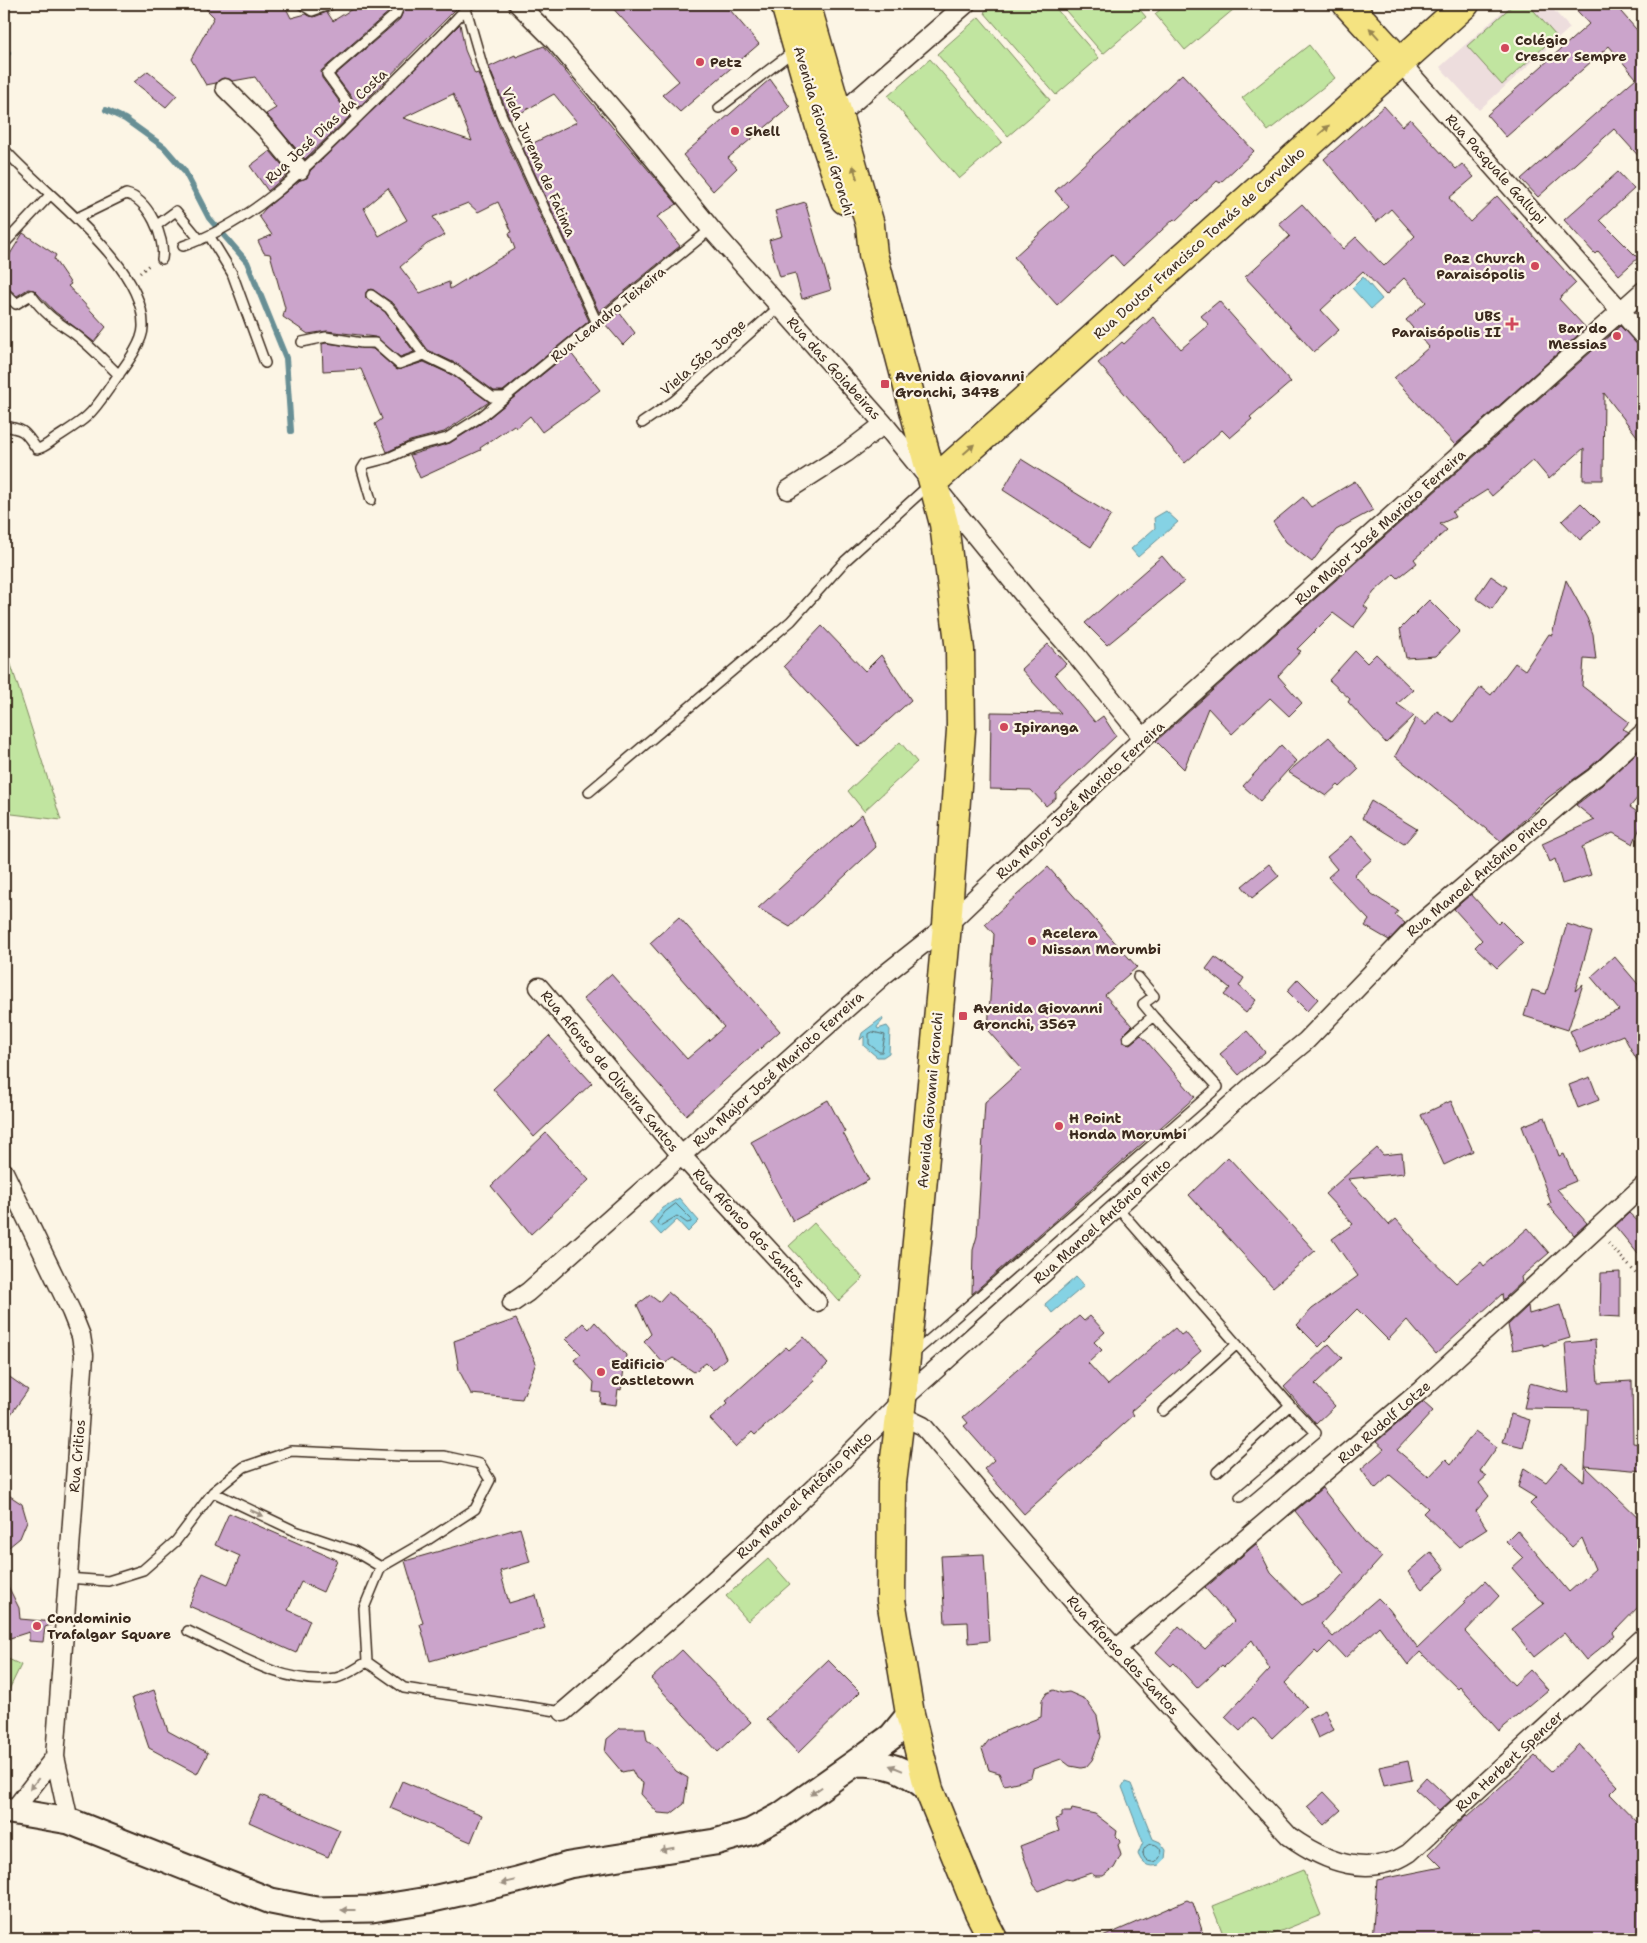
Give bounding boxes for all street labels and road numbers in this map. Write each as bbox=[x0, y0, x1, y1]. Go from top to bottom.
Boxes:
street label: Avenida Giovanni Gronchi bbox=[790, 44, 858, 218]
street label: Rua José Dias da Costa bbox=[261, 65, 391, 187]
street label: Viela Jurema de Fatima bbox=[498, 85, 580, 240]
street label: Rua Pasquale Gallupi bbox=[1442, 110, 1550, 228]
street label: Rua Doutor Francisco Tomás de Carvalho bbox=[1089, 143, 1309, 343]
street label: Rua Leandro Teixeira bbox=[547, 262, 669, 366]
street label: Rua das Goiabeiras bbox=[783, 313, 885, 423]
street label: Viela São Jorge bbox=[657, 315, 749, 399]
street label: Rua Major José Marioto Ferreira bbox=[1291, 445, 1469, 609]
street label: Rua Major José Marioto Ferreira bbox=[992, 717, 1168, 883]
street label: Rua Manoel Antônio Pinto bbox=[1403, 812, 1551, 940]
street label: Rua Afonso de Oliveira Santos bbox=[537, 986, 683, 1156]
street label: Rua Major José Marioto Ferreira bbox=[689, 987, 867, 1151]
street label: Avenida Giovanni Gronchi bbox=[913, 1011, 947, 1189]
street label: Rua Manoel Antônio Pinto bbox=[1029, 1154, 1175, 1288]
street label: Rua Afonso dos Santos bbox=[689, 1165, 809, 1292]
street label: Rua Rudolf Lotze bbox=[1334, 1377, 1434, 1467]
street label: Rua Critios bbox=[65, 1418, 89, 1493]
street label: Rua Manoel Antônio Pinto bbox=[732, 1427, 876, 1563]
street label: Rua Afonso dos Santos bbox=[1063, 1592, 1183, 1719]
street label: Rua Herbert Spencer bbox=[1452, 1706, 1567, 1815]

